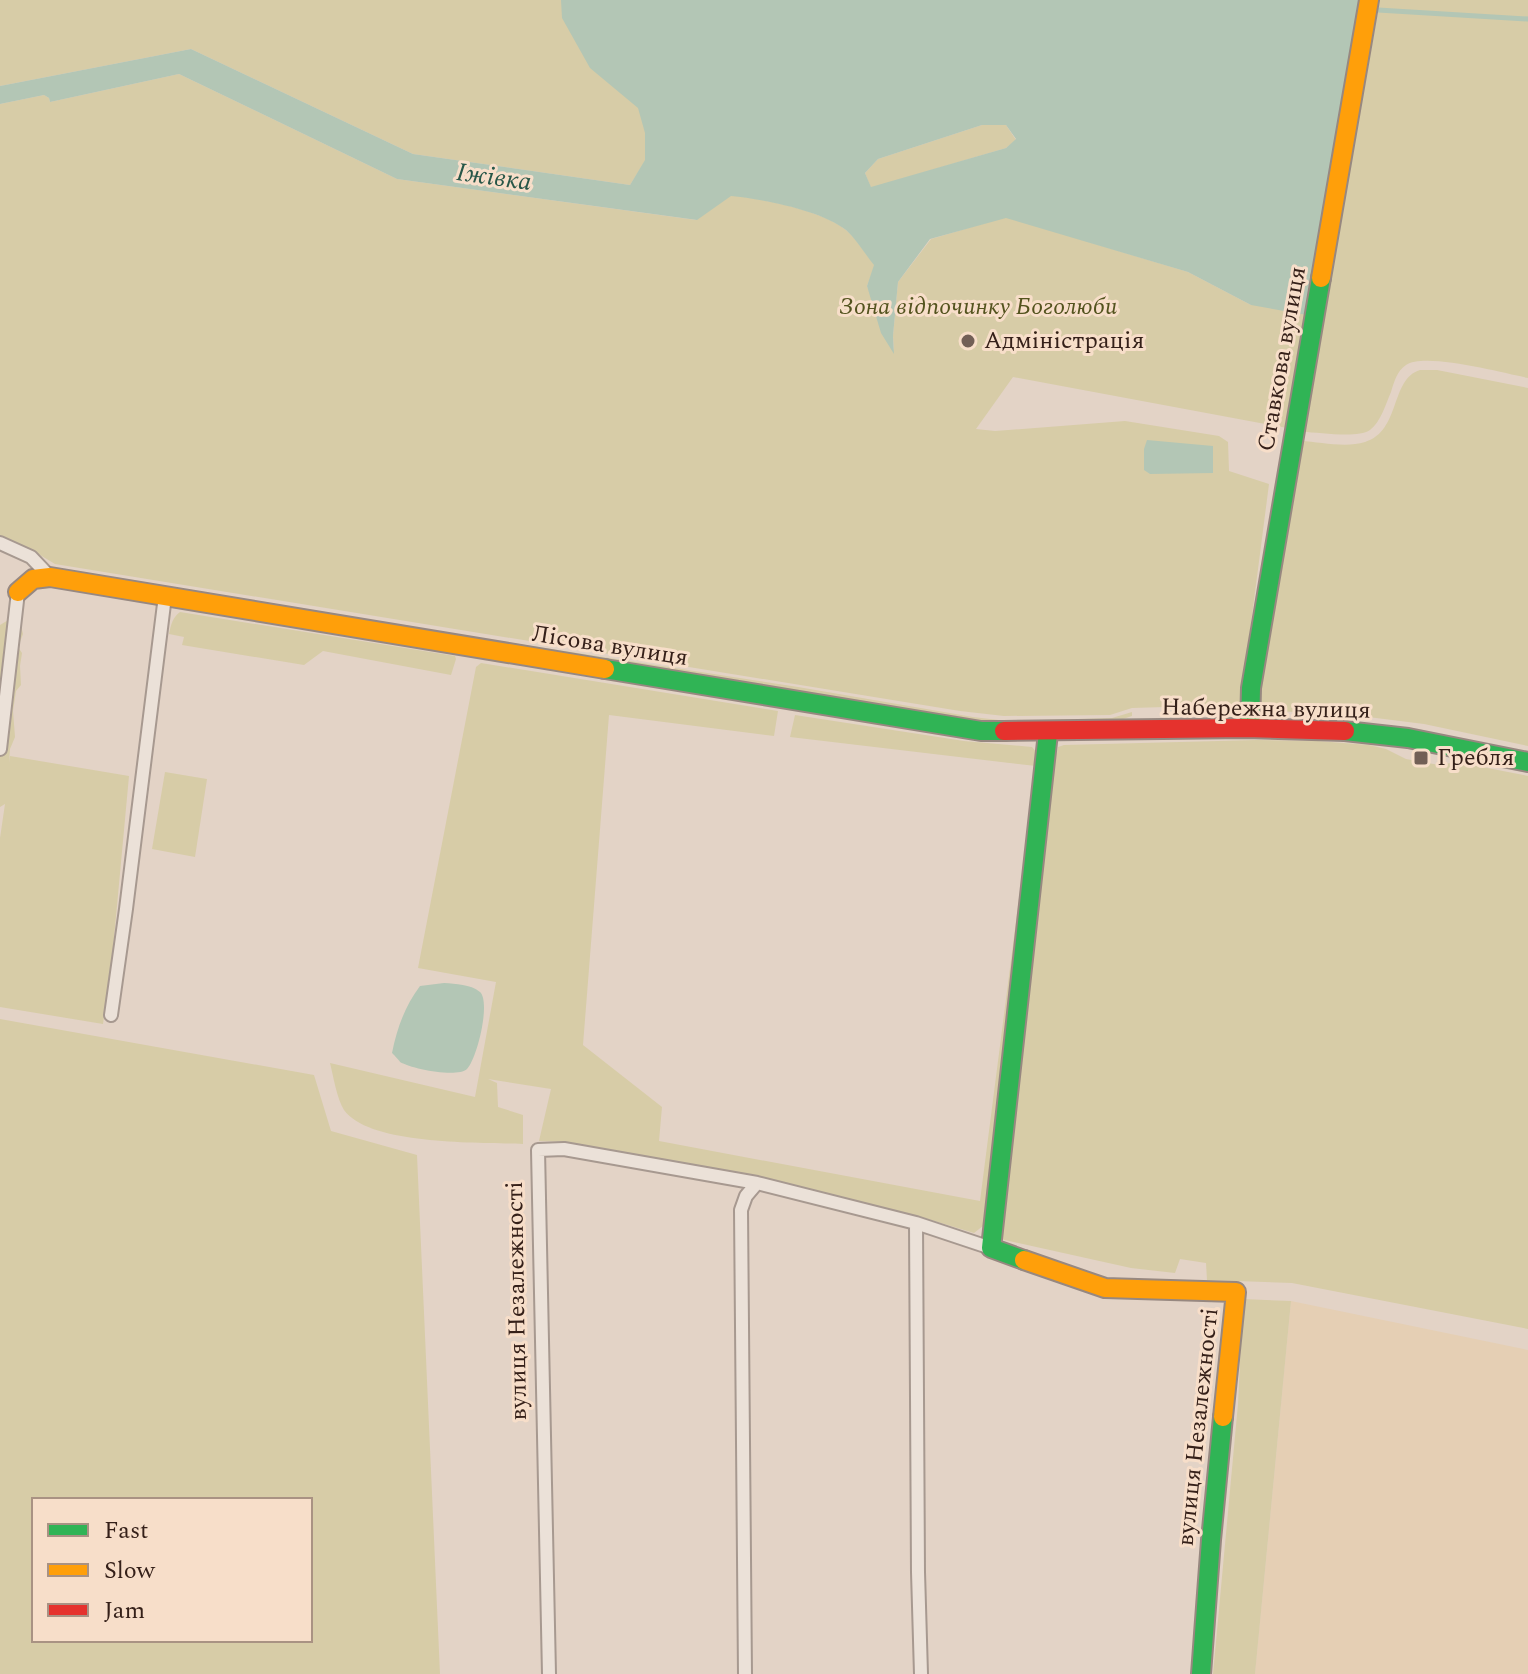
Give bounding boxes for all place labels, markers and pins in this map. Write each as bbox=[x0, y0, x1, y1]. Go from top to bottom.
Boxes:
place label: Адміністрація bbox=[984, 323, 1144, 359]
marker: Адміністрація bbox=[959, 332, 977, 350]
place label: Гребля bbox=[1437, 740, 1514, 776]
marker: Гребля bbox=[1412, 749, 1430, 767]

